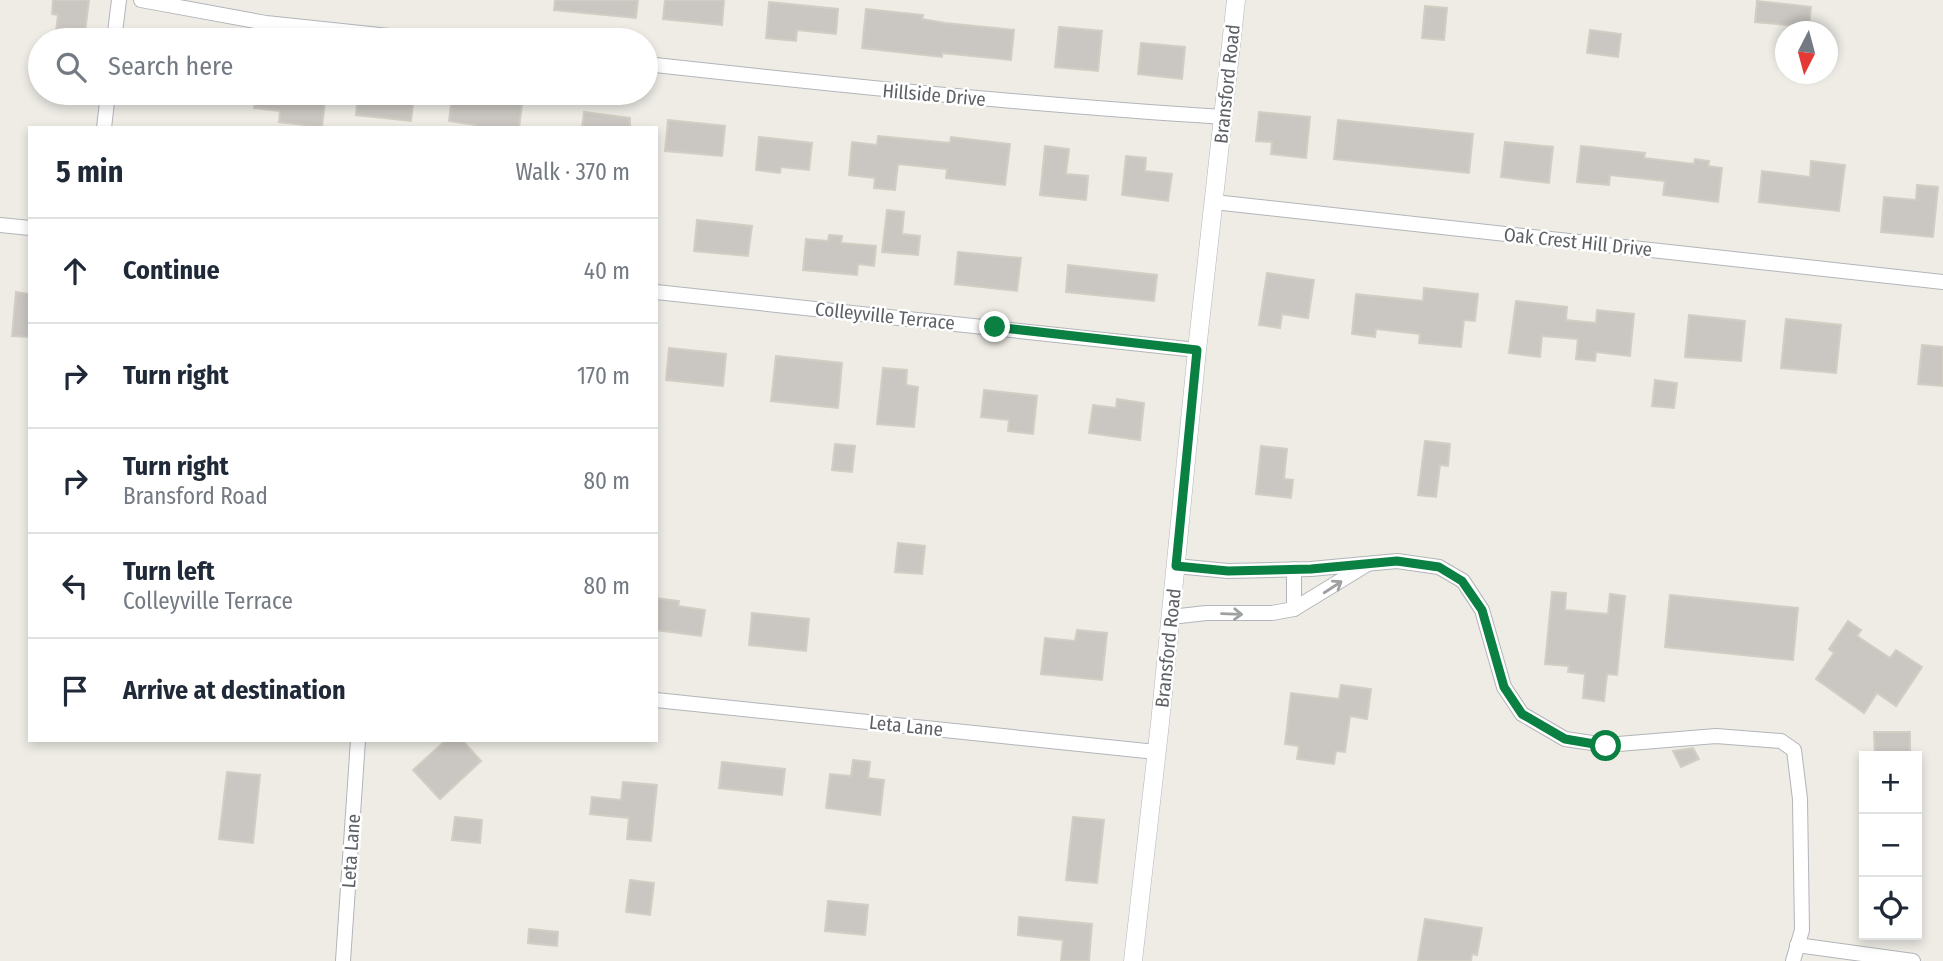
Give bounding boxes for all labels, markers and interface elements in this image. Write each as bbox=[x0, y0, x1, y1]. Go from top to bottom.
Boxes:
north arrow bbox=[1775, 21, 1838, 84]
street label: Bransford Road bbox=[1209, 23, 1245, 145]
search box bbox=[28, 28, 658, 105]
icon: search bbox=[52, 48, 90, 86]
text: Search here bbox=[108, 51, 233, 82]
street label: Hillside Drive bbox=[881, 79, 987, 111]
text: 5 min bbox=[56, 154, 123, 190]
text: Walk · 370 m bbox=[516, 158, 630, 186]
street label: Oak Crest Hill Drive bbox=[1503, 223, 1653, 261]
icon: ahead bbox=[56, 252, 94, 290]
text: Continue bbox=[123, 255, 220, 286]
text: 40 m bbox=[584, 257, 630, 285]
street label: Colleyville Terrace bbox=[814, 297, 956, 335]
route end bbox=[979, 311, 1010, 342]
icon: right bbox=[56, 357, 94, 395]
text: Turn right bbox=[123, 360, 229, 391]
text: 170 m bbox=[577, 362, 630, 390]
text: Turn right bbox=[123, 451, 229, 482]
icon: right bbox=[56, 462, 94, 500]
text: 80 m bbox=[583, 467, 630, 495]
text: Bransford Road bbox=[123, 482, 268, 510]
text: Turn left bbox=[123, 556, 215, 587]
icon: left bbox=[56, 567, 94, 605]
text: 80 m bbox=[583, 572, 630, 600]
one-way arrow bbox=[1322, 579, 1342, 593]
text: Colleyville Terrace bbox=[123, 587, 293, 615]
street label: Bransford Road bbox=[1150, 587, 1186, 709]
one-way arrow bbox=[1221, 607, 1244, 621]
icon: arrive bbox=[56, 672, 94, 710]
text: Arrive at destination bbox=[123, 675, 346, 706]
street label: Leta Lane bbox=[868, 711, 944, 741]
route start bbox=[1590, 730, 1621, 761]
map controls bbox=[1859, 751, 1922, 940]
button: + bbox=[1859, 751, 1922, 814]
street label: Leta Lane bbox=[337, 813, 365, 889]
button: − bbox=[1859, 814, 1922, 877]
button: locate bbox=[1859, 877, 1922, 940]

